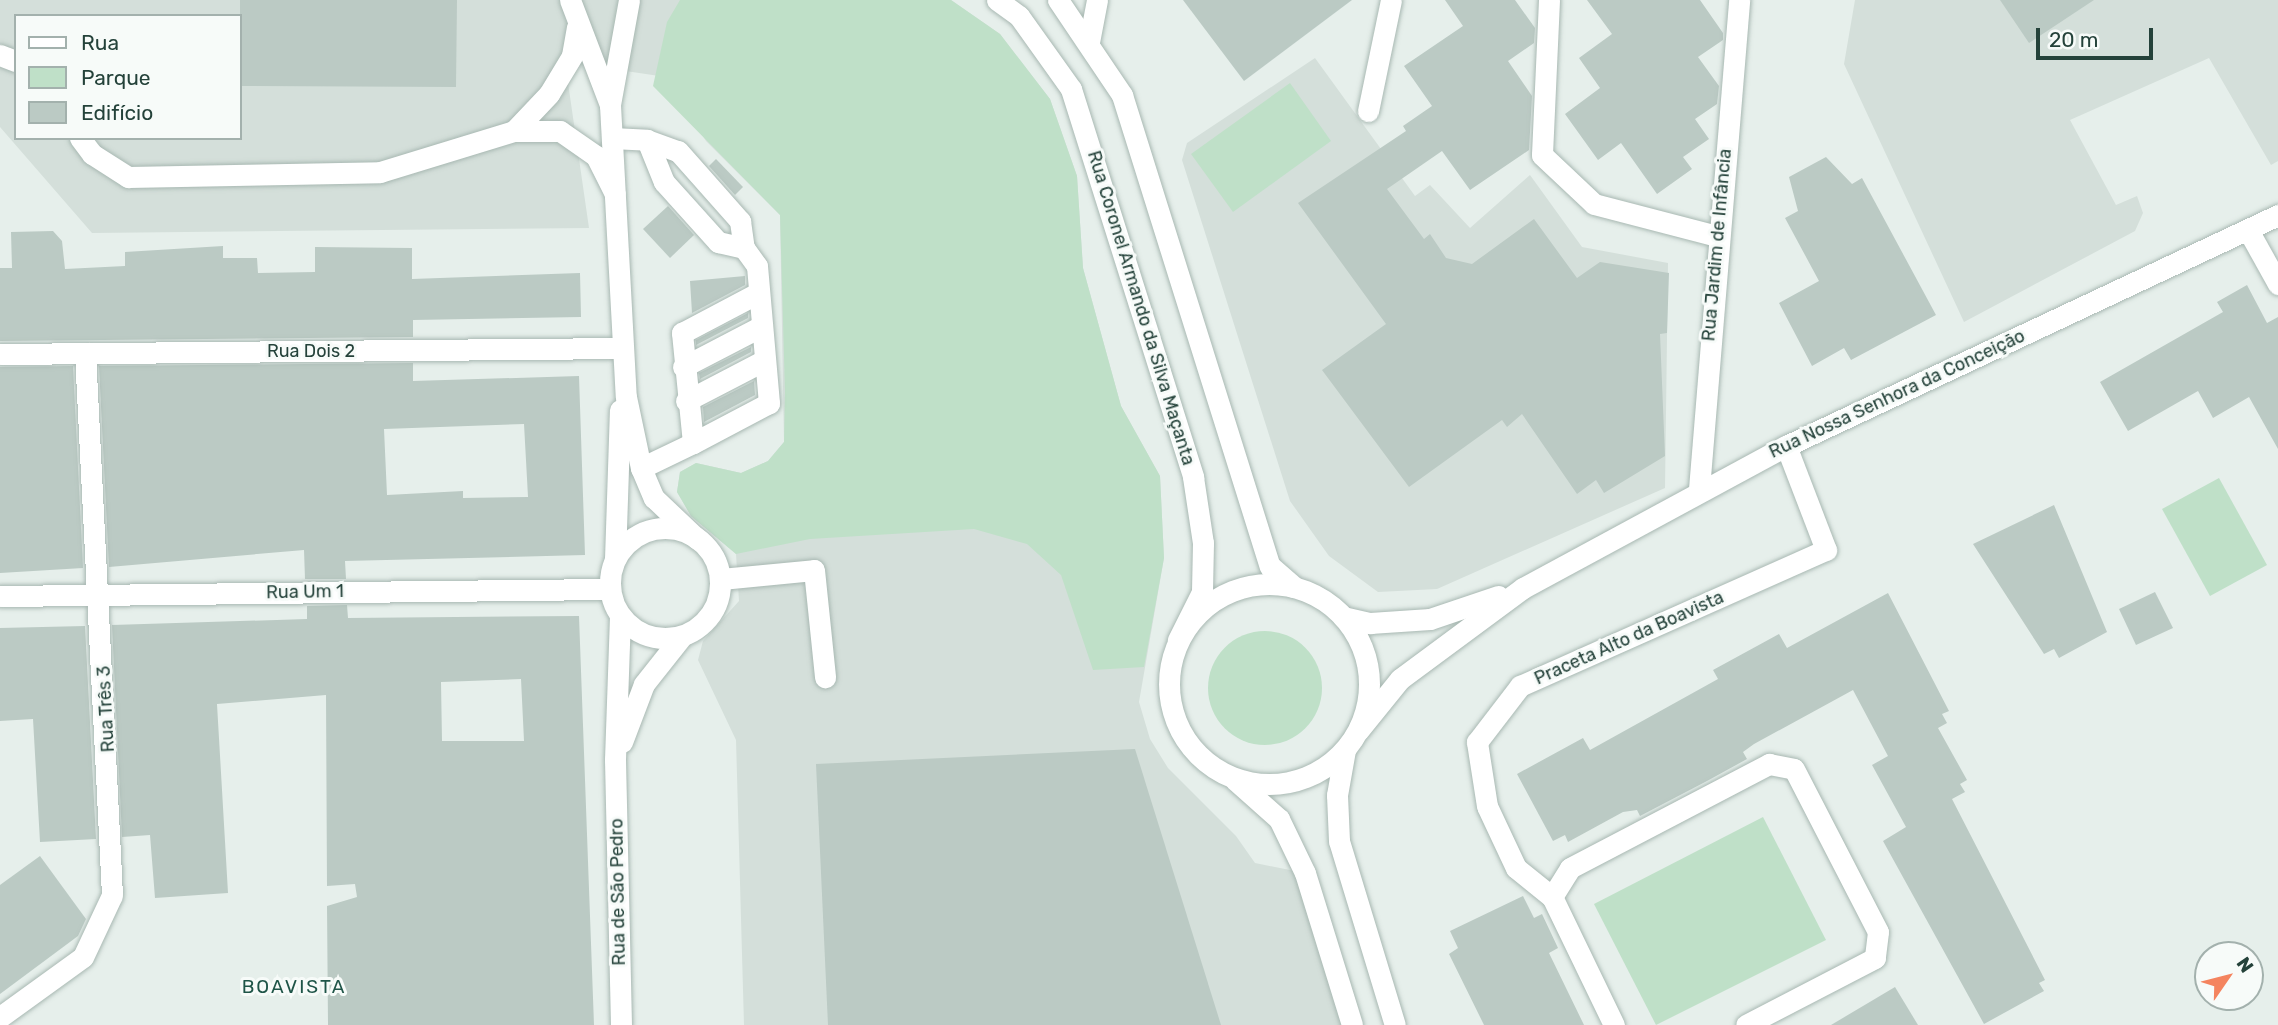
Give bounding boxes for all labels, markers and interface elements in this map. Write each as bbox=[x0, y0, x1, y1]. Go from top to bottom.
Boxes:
legend bbox=[14, 14, 242, 140]
scale bar bbox=[2040, 14, 2157, 58]
text: 20 m bbox=[2049, 27, 2098, 52]
text: Rua bbox=[81, 30, 119, 55]
text: Parque bbox=[81, 65, 151, 90]
text: Edifício bbox=[81, 100, 153, 125]
street label: Rua Coronel Armando da Silva Maçanta bbox=[1083, 148, 1199, 468]
street label: Rua Jardim de Infância bbox=[1698, 148, 1736, 342]
street label: Rua Nossa Senhora da Conceição bbox=[1766, 325, 2028, 463]
street label: Rua Dois 2 bbox=[267, 340, 355, 362]
street label: Rua Um 1 bbox=[266, 581, 344, 603]
street label: Praceta Alto da Boavista bbox=[1531, 586, 1727, 690]
street label: Rua Três 3 bbox=[93, 665, 119, 753]
street label: Rua de São Pedro bbox=[606, 818, 630, 966]
north arrow bbox=[2194, 941, 2264, 1011]
text: N bbox=[2232, 953, 2258, 977]
district label: BOAVISTA bbox=[243, 976, 345, 998]

